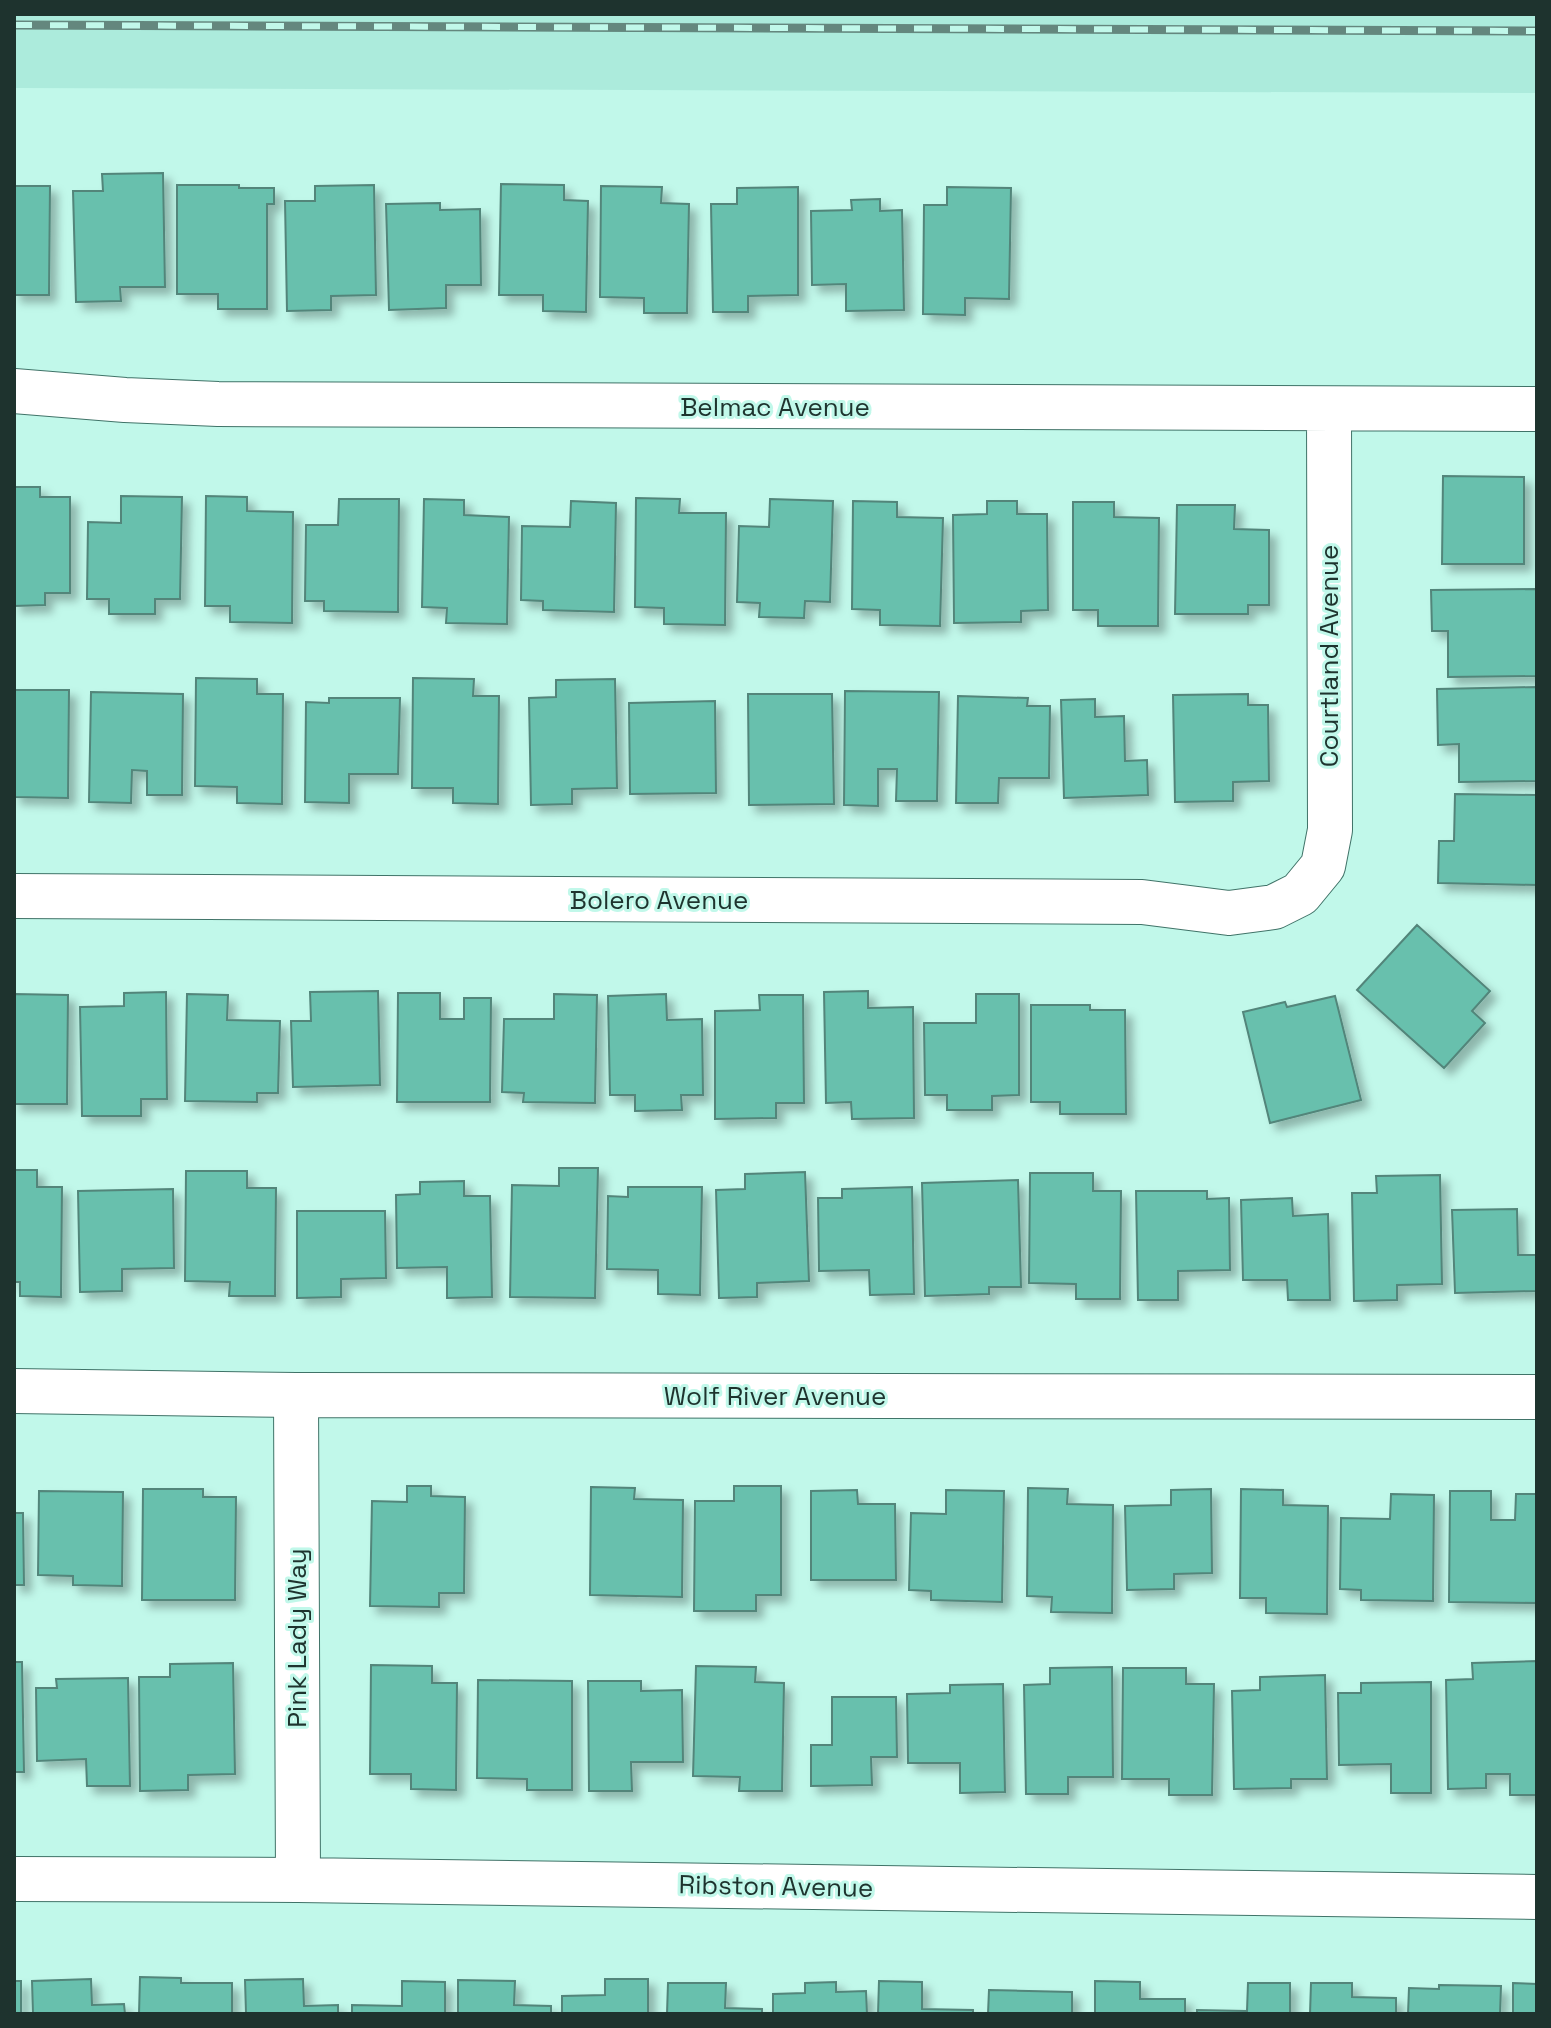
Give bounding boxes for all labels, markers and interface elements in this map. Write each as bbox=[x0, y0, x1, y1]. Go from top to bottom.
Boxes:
street label: Belmac Avenue bbox=[680, 390, 870, 424]
street label: Courtland Avenue bbox=[1312, 545, 1346, 767]
street label: Bolero Avenue bbox=[570, 883, 748, 917]
street label: Wolf River Avenue bbox=[664, 1379, 886, 1413]
street label: Pink Lady Way bbox=[280, 1548, 314, 1728]
street label: Ribston Avenue bbox=[678, 1867, 874, 1905]

